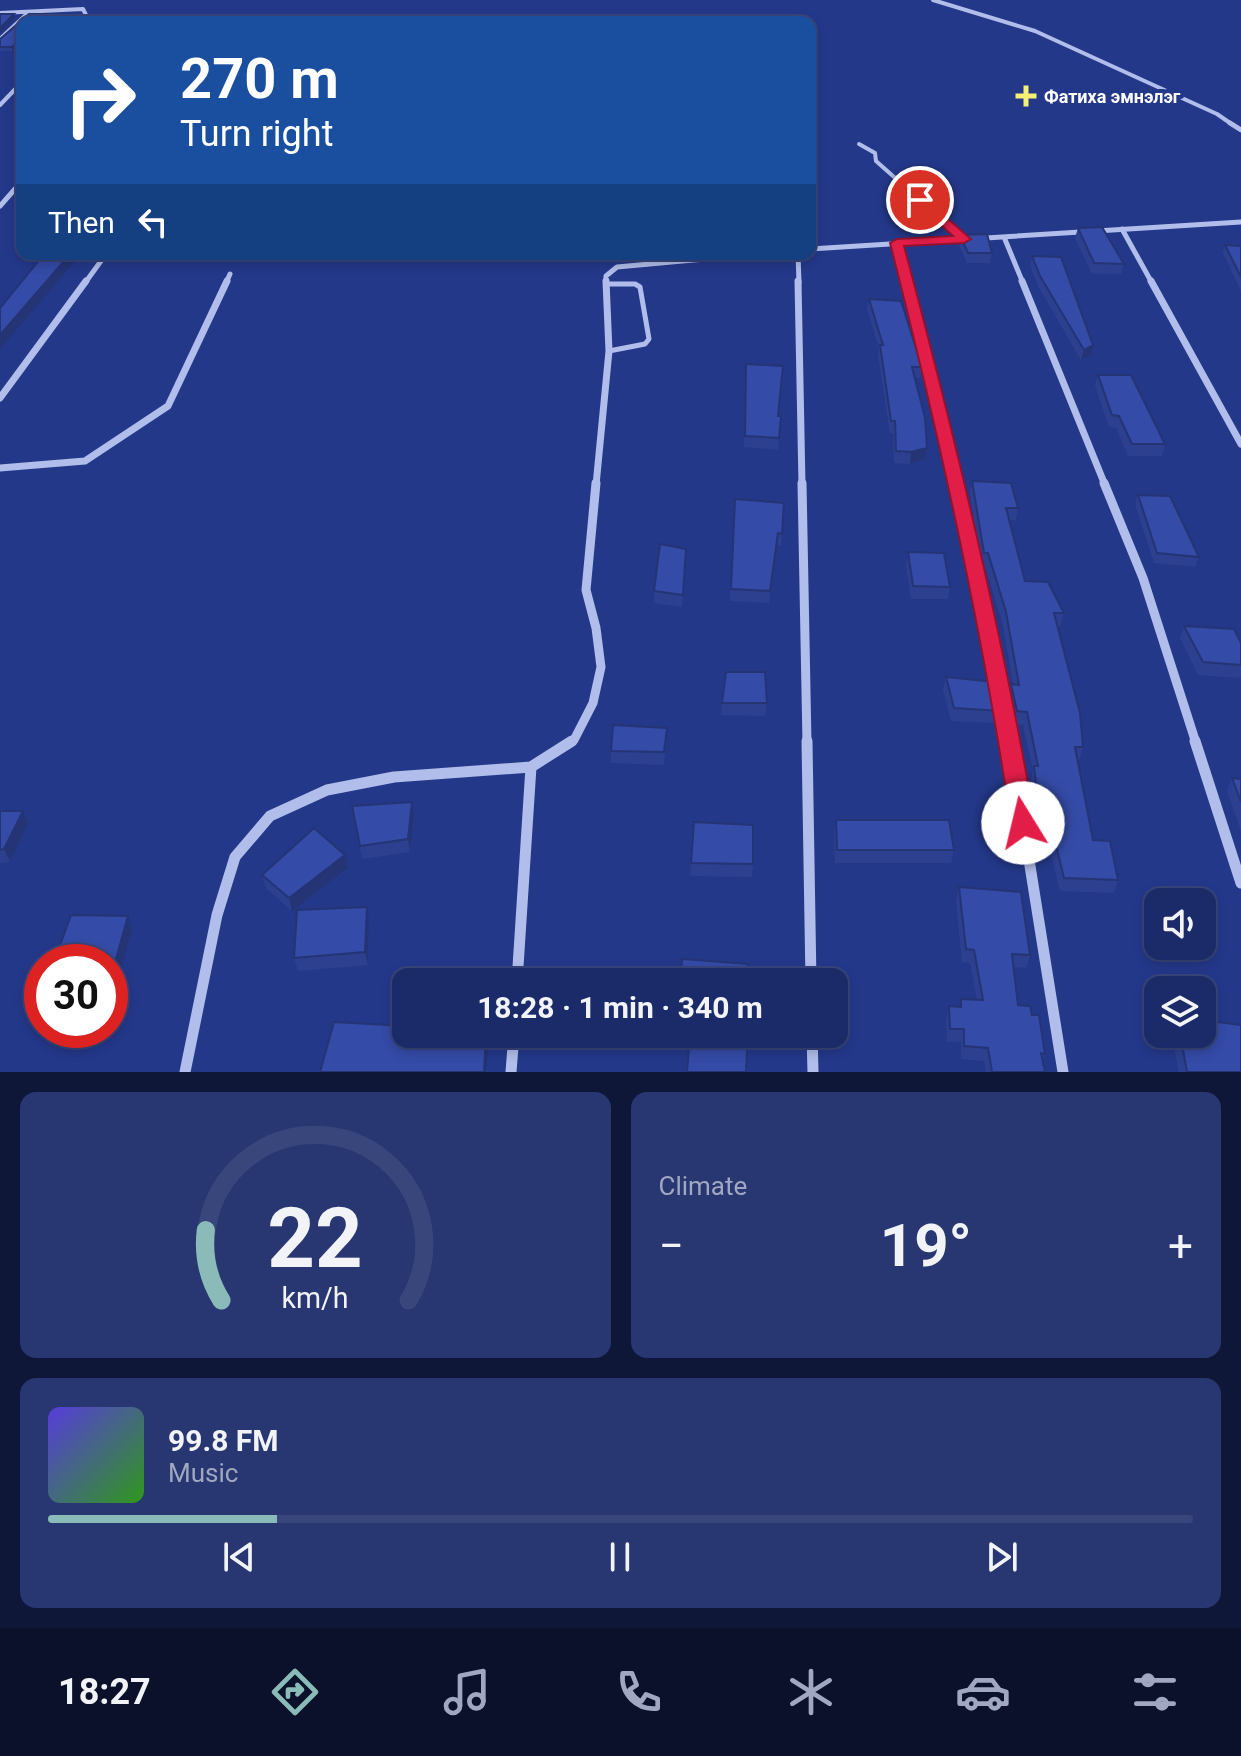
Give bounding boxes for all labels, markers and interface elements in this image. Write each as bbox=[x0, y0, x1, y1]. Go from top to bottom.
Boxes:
text: 270 m bbox=[180, 46, 339, 112]
icon: right bbox=[48, 48, 152, 152]
marker: Фатиха эмнэлэг bbox=[1015, 85, 1037, 107]
place label: Фатиха эмнэлэг bbox=[1044, 86, 1181, 107]
text: Turn right bbox=[180, 113, 333, 155]
pin bbox=[886, 166, 954, 234]
icon: arrive bbox=[898, 178, 942, 222]
icon: left bbox=[131, 200, 175, 244]
text: Then bbox=[48, 205, 115, 240]
position arrow bbox=[981, 781, 1065, 865]
map controls bbox=[1144, 888, 1216, 1048]
button: sound bbox=[1144, 888, 1216, 960]
speed limit sign: 30 bbox=[24, 944, 128, 1048]
button: layers bbox=[1144, 976, 1216, 1048]
text: 18:28 · 1 min · 340 m bbox=[477, 990, 763, 1025]
text: Climate bbox=[659, 1171, 747, 1201]
text: 22 bbox=[268, 1190, 363, 1287]
text: 19° bbox=[880, 1210, 972, 1281]
text: − bbox=[659, 1220, 684, 1272]
text: + bbox=[1168, 1220, 1193, 1272]
text: km/h bbox=[282, 1281, 349, 1315]
text: 99.8 FM bbox=[168, 1423, 279, 1458]
text: Music bbox=[168, 1458, 238, 1488]
icon: previous bbox=[217, 1535, 261, 1579]
icon: pause bbox=[598, 1535, 642, 1579]
icon: next bbox=[980, 1535, 1024, 1579]
icon: directions bbox=[267, 1664, 323, 1720]
icon: music bbox=[439, 1664, 495, 1720]
icon: phone bbox=[611, 1664, 667, 1720]
icon: climate bbox=[783, 1664, 839, 1720]
icon: car bbox=[955, 1664, 1011, 1720]
icon: filters bbox=[1127, 1664, 1183, 1720]
text: 18:27 bbox=[58, 1671, 151, 1713]

